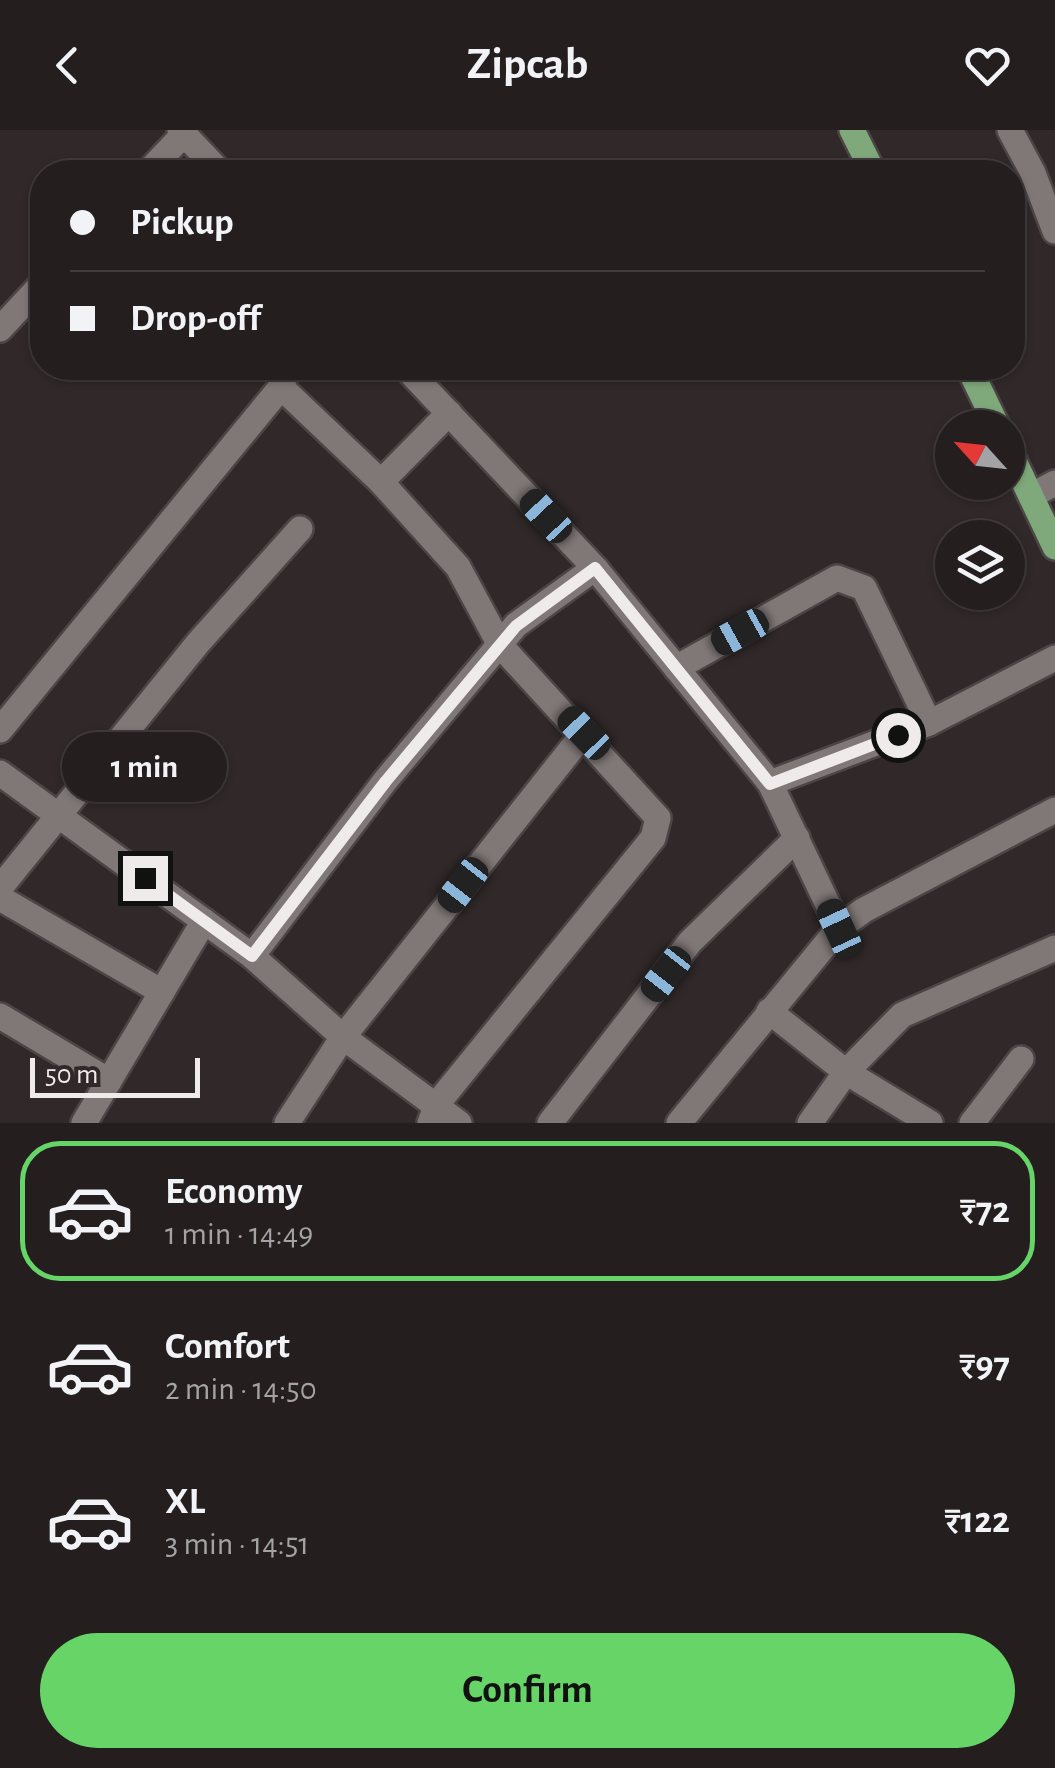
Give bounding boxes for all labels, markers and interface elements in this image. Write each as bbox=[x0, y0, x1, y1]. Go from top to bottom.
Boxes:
icon: back bbox=[40, 38, 95, 93]
icon: heart bbox=[960, 38, 1015, 93]
text: Zipcab bbox=[467, 42, 588, 87]
text: Pickup bbox=[130, 204, 234, 242]
text: Drop-off bbox=[130, 300, 261, 338]
north arrow bbox=[935, 410, 1025, 500]
map controls bbox=[935, 410, 1025, 610]
car bbox=[515, 484, 577, 548]
button: layers bbox=[935, 520, 1025, 610]
car bbox=[706, 604, 774, 660]
car bbox=[552, 701, 616, 765]
route start bbox=[876, 713, 921, 758]
callout: 1 min bbox=[62, 733, 228, 803]
text: 1 min bbox=[111, 751, 178, 783]
car bbox=[433, 852, 493, 918]
route end bbox=[123, 856, 168, 901]
car bbox=[813, 894, 865, 962]
car bbox=[636, 941, 696, 1007]
scale bar bbox=[30, 1053, 200, 1098]
text: 50 m bbox=[45, 1061, 99, 1089]
icon: car bbox=[45, 1166, 135, 1256]
text: Economy bbox=[165, 1173, 303, 1211]
text: ₹72 bbox=[960, 1192, 1010, 1230]
text: 1 min · 14:49 bbox=[165, 1218, 313, 1250]
icon: car bbox=[45, 1321, 135, 1411]
text: Comfort bbox=[165, 1328, 290, 1366]
text: ₹97 bbox=[959, 1347, 1010, 1385]
text: 2 min · 14:50 bbox=[165, 1373, 317, 1405]
icon: car bbox=[45, 1476, 135, 1566]
text: XL bbox=[165, 1483, 205, 1521]
text: ₹122 bbox=[945, 1502, 1010, 1540]
text: 3 min · 14:51 bbox=[165, 1528, 309, 1560]
button: Confirm bbox=[40, 1633, 1015, 1748]

